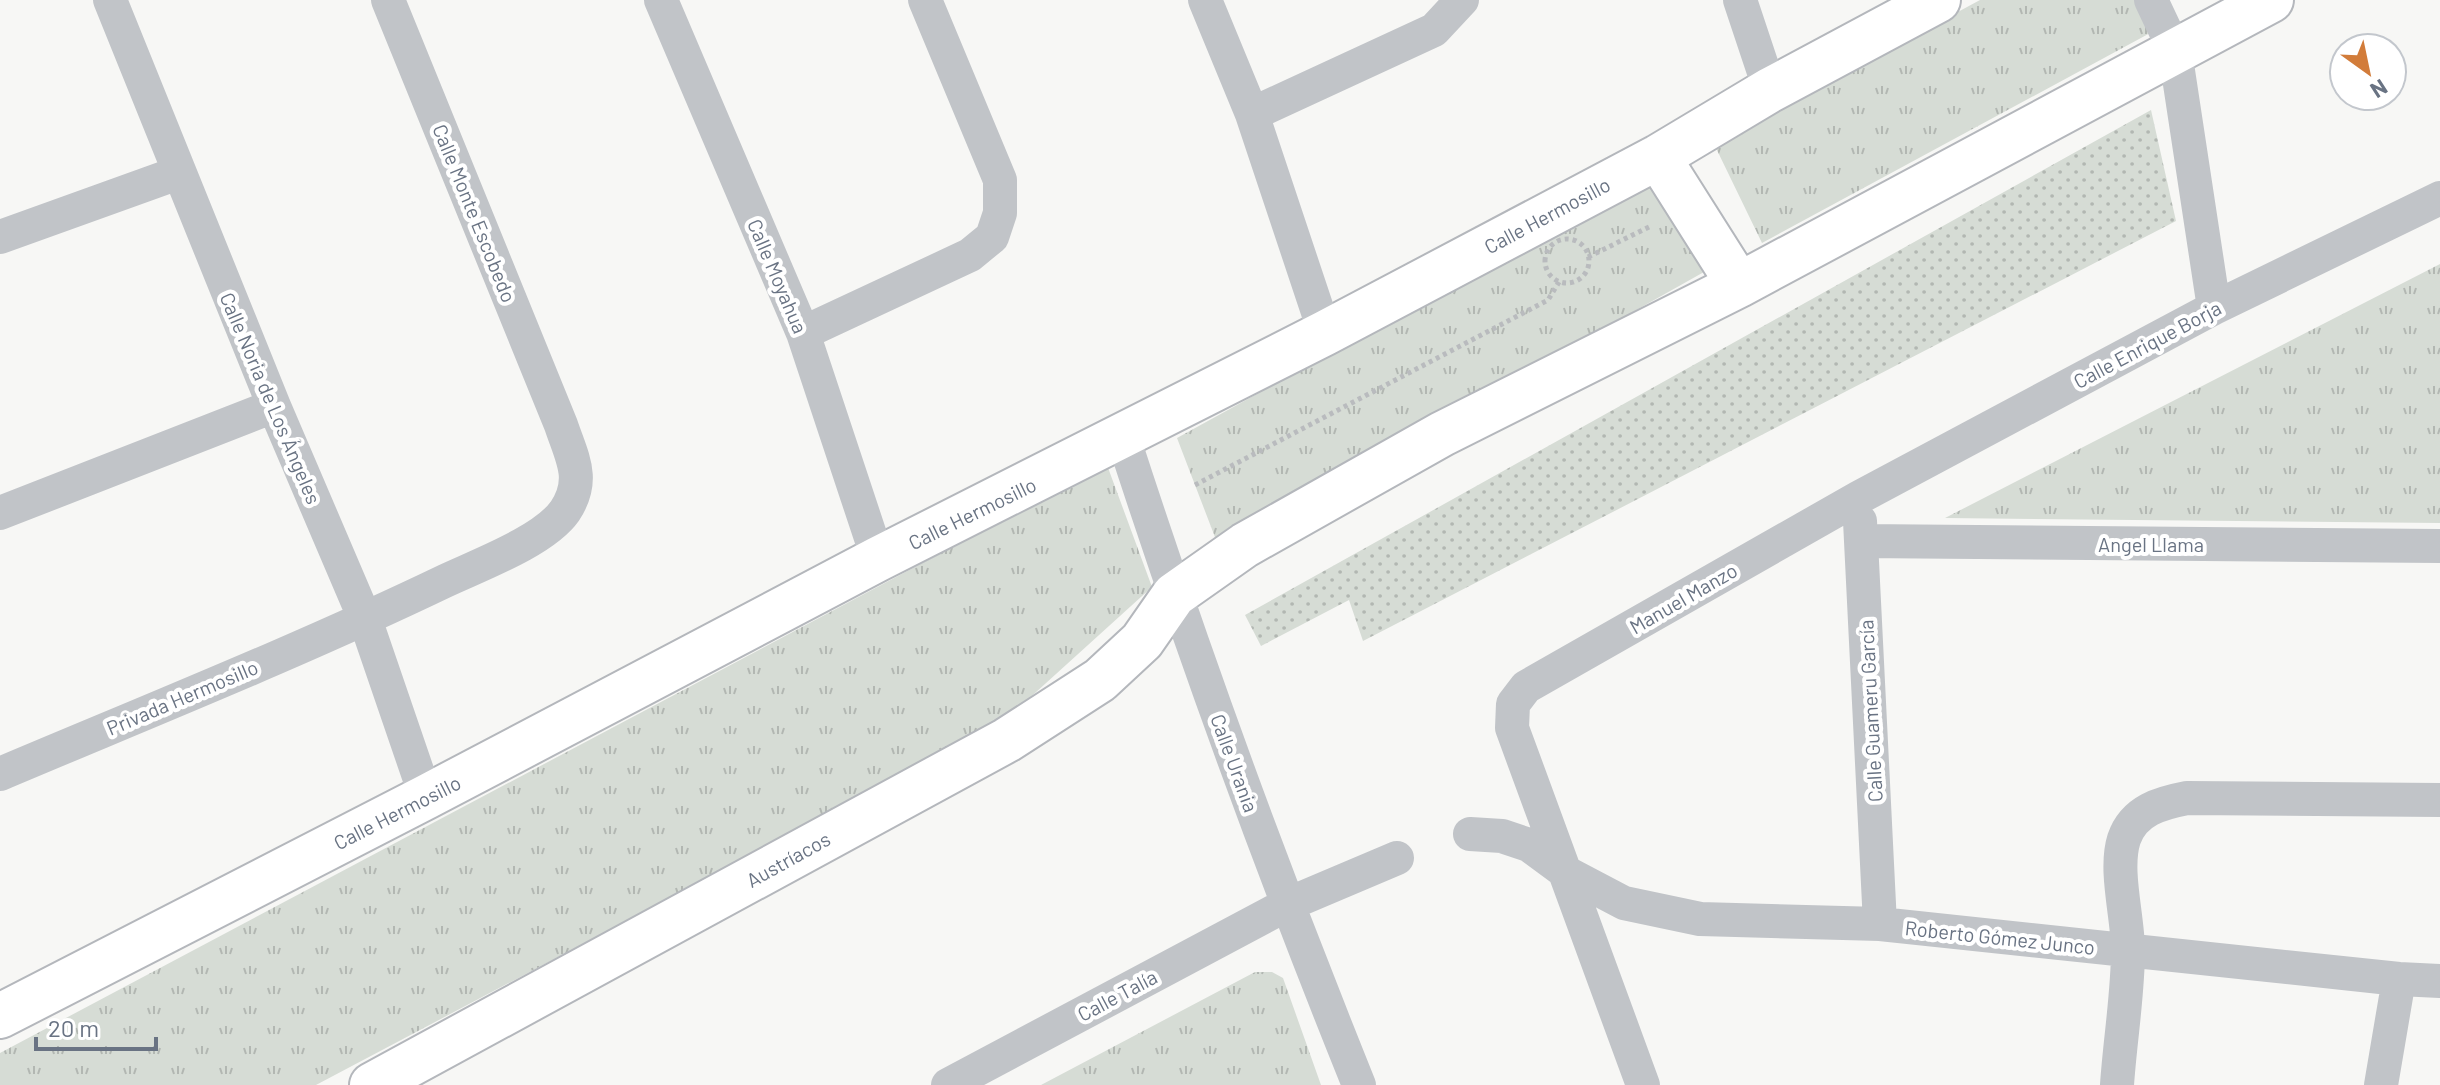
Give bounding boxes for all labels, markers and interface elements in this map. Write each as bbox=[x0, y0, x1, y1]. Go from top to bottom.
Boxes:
north arrow bbox=[2328, 32, 2408, 112]
text: N bbox=[2366, 75, 2393, 105]
street label: Calle Monte Escobedo bbox=[428, 120, 522, 306]
street label: Calle Hermosillo bbox=[1480, 172, 1614, 258]
street label: Calle Moyahua bbox=[743, 215, 813, 337]
street label: Calle Noria de Los Ángeles bbox=[215, 289, 327, 507]
street label: Calle Enrique Borja bbox=[2069, 295, 2225, 393]
street label: Calle Hermosillo bbox=[904, 472, 1040, 554]
street label: Angel Llama bbox=[2098, 532, 2204, 556]
street label: Manuel Manzo bbox=[1625, 558, 1741, 638]
street label: Calle Guameru García bbox=[1853, 619, 1887, 803]
street label: Privada Hermosillo bbox=[103, 654, 261, 740]
street label: Calle Urania bbox=[1206, 711, 1264, 815]
street label: Calle Hermosillo bbox=[330, 770, 464, 854]
street label: Austríacos bbox=[742, 826, 834, 892]
street label: Roberto Gómez Junco bbox=[1904, 915, 2096, 959]
street label: Calle Talía bbox=[1073, 964, 1161, 1026]
scale bar bbox=[36, 1001, 156, 1051]
text: 20 m bbox=[48, 1013, 99, 1042]

